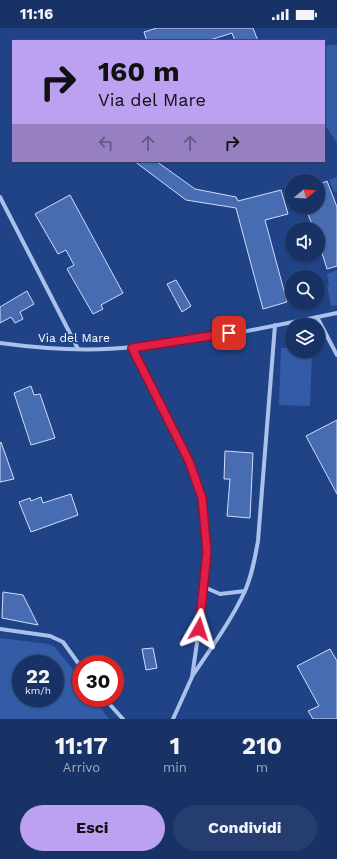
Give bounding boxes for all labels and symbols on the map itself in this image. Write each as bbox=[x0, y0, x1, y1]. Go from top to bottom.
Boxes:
north arrow bbox=[285, 174, 325, 214]
pin bbox=[212, 316, 246, 350]
street label: Via del Mare bbox=[38, 331, 110, 345]
position arrow bbox=[178, 608, 220, 650]
speed limit sign: 30 bbox=[72, 655, 124, 707]

